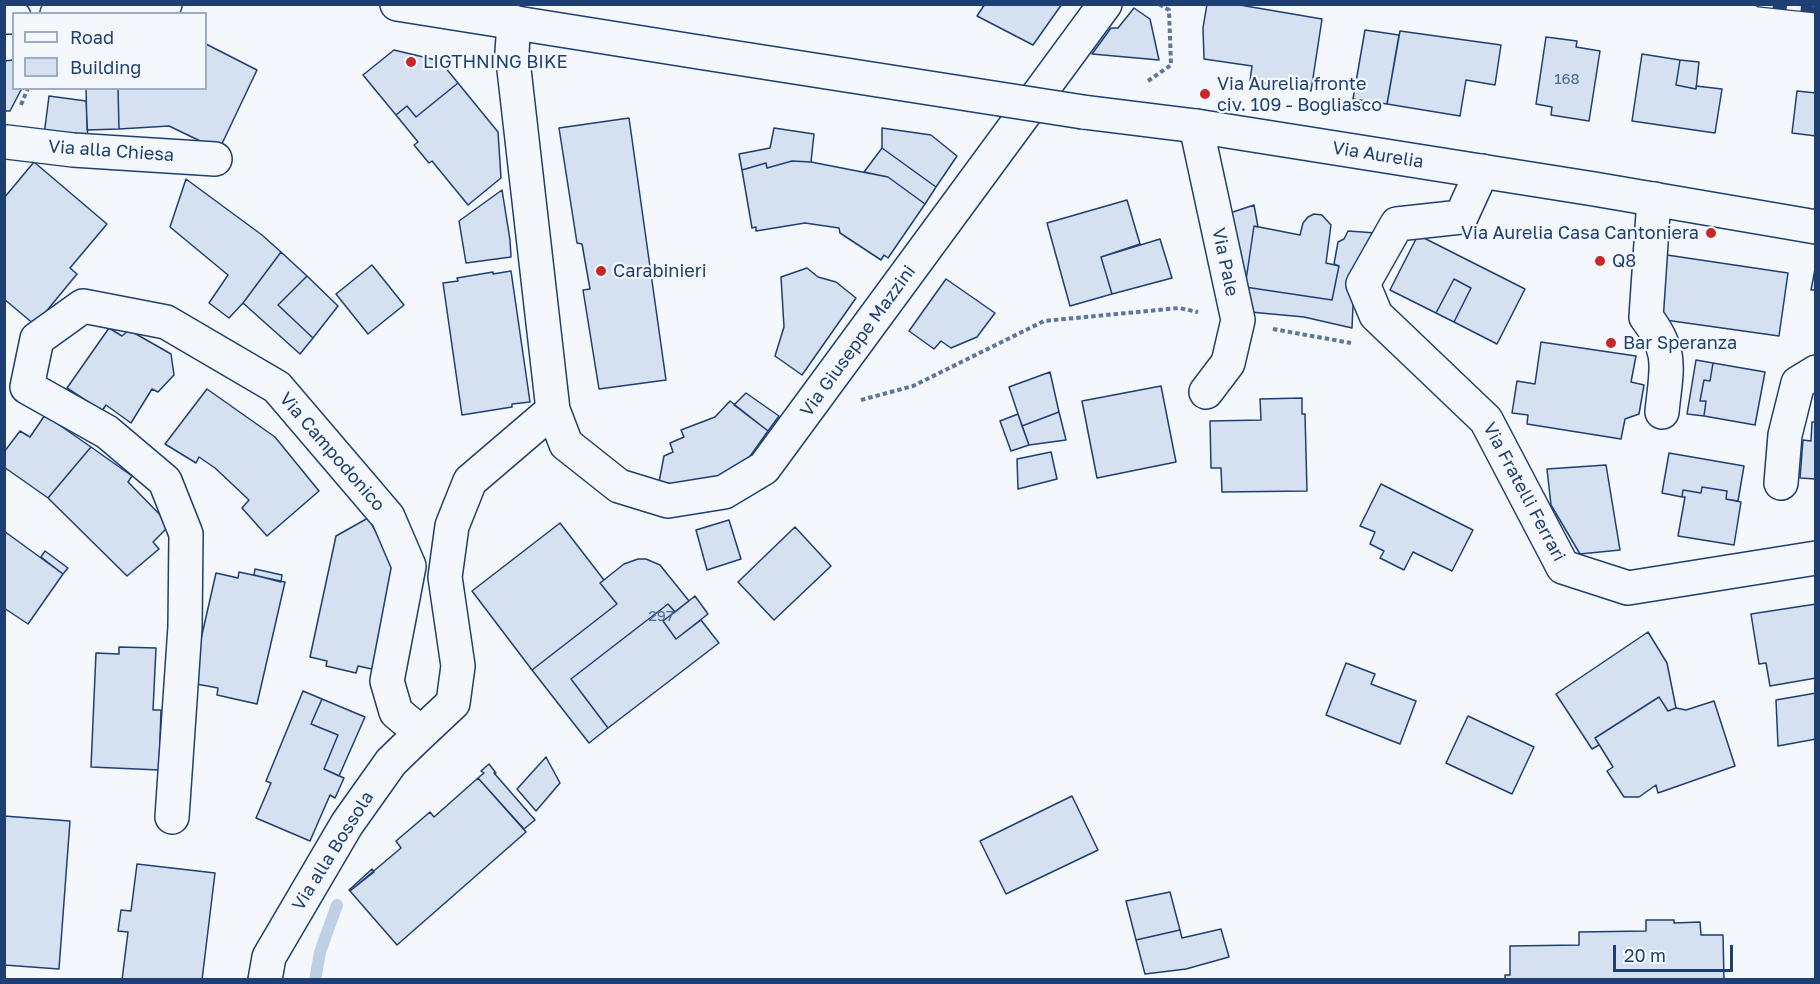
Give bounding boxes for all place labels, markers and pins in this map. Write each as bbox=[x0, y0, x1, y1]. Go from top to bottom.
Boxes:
place label: LIGTHNING BIKE bbox=[423, 51, 567, 73]
marker: LIGTHNING BIKE bbox=[404, 55, 418, 69]
place label: Via Aurelia fronte civ. 109 - Bogliasco bbox=[1217, 73, 1382, 116]
marker: Via Aurelia fronte civ. 109 - Bogliasco bbox=[1198, 87, 1212, 101]
place label: Via Aurelia Casa Cantoniera bbox=[1461, 222, 1699, 244]
marker: Via Aurelia Casa Cantoniera bbox=[1704, 226, 1718, 240]
place label: Q8 bbox=[1612, 250, 1636, 272]
marker: Q8 bbox=[1593, 254, 1607, 268]
place label: Carabinieri bbox=[613, 260, 706, 282]
marker: Carabinieri bbox=[594, 264, 608, 278]
place label: Bar Speranza bbox=[1623, 332, 1737, 354]
marker: Bar Speranza bbox=[1604, 336, 1618, 350]

